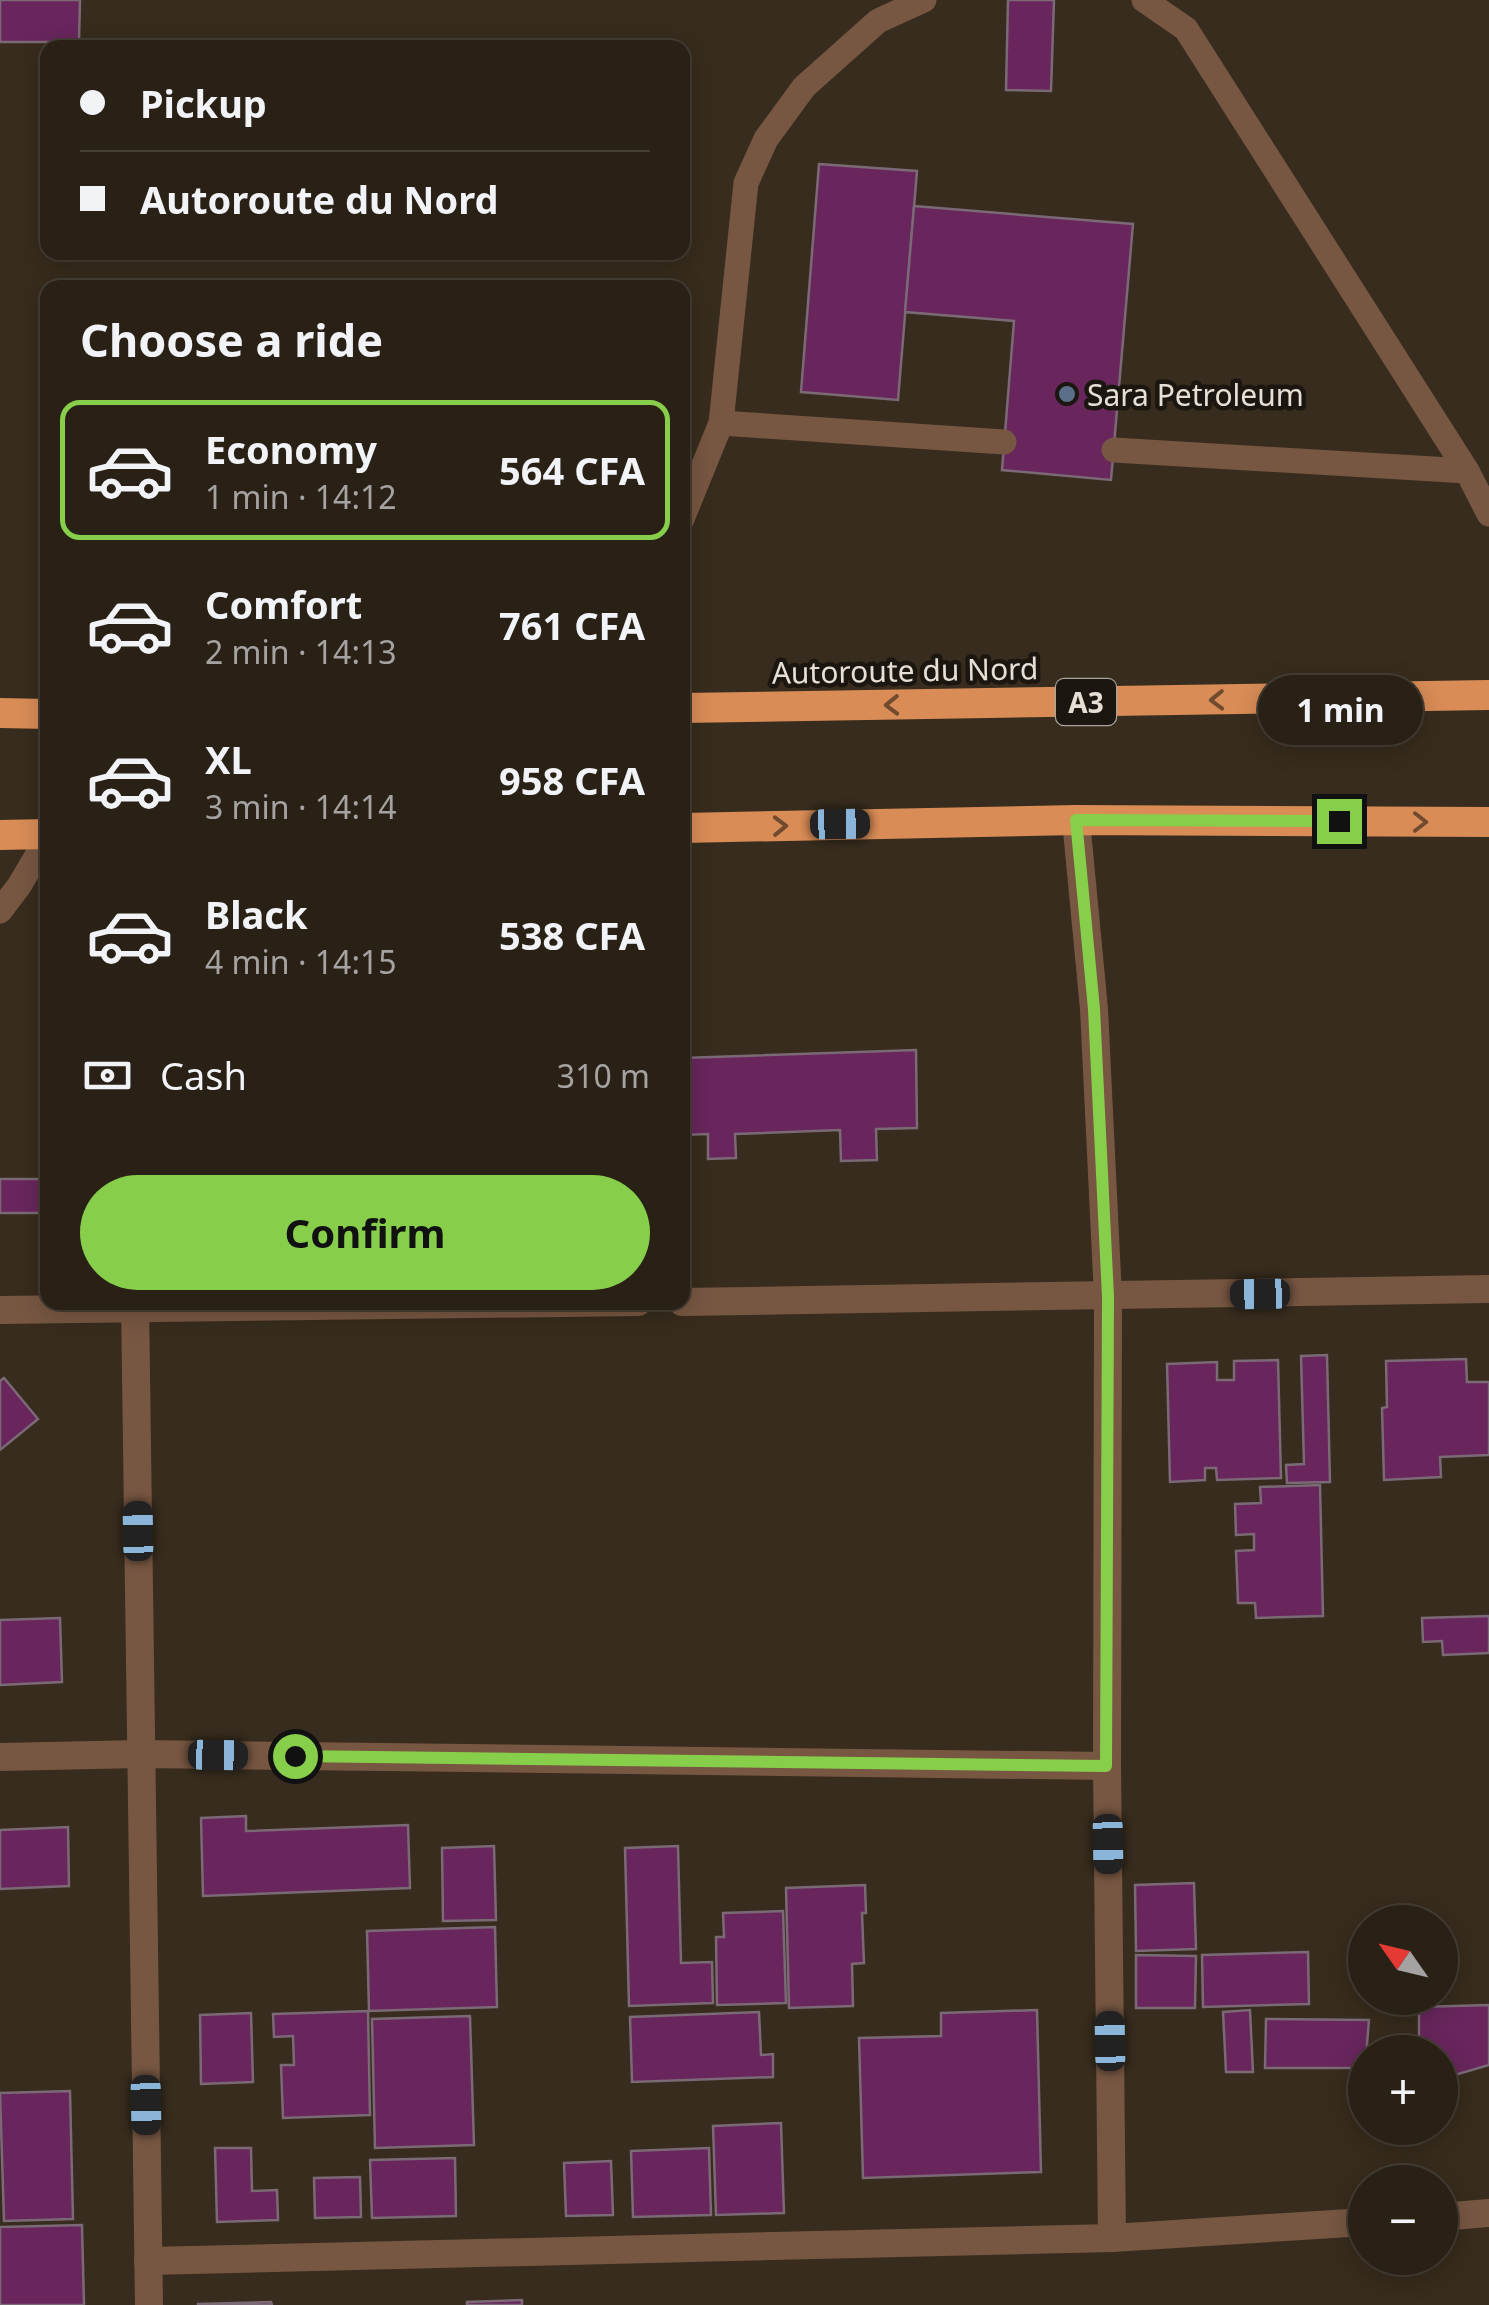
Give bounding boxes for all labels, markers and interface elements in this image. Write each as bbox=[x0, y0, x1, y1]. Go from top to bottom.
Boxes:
text: Pickup bbox=[140, 77, 267, 129]
text: Autoroute du Nord bbox=[140, 173, 498, 225]
text: Choose a ride bbox=[80, 309, 383, 370]
place label: Sara Petroleum bbox=[1087, 374, 1304, 415]
marker: Sara Petroleum bbox=[1056, 383, 1078, 405]
text: Economy bbox=[205, 423, 377, 475]
icon: car bbox=[85, 425, 175, 515]
text: 564 CFA bbox=[499, 444, 645, 496]
text: 1 min · 14:12 bbox=[205, 475, 397, 518]
text: Comfort bbox=[205, 578, 362, 630]
icon: car bbox=[85, 580, 175, 670]
text: 761 CFA bbox=[499, 599, 645, 651]
text: 2 min · 14:13 bbox=[205, 630, 397, 673]
street label: Autoroute du Nord bbox=[771, 647, 1039, 693]
callout: 1 min bbox=[1256, 676, 1422, 746]
road number: A3 bbox=[1056, 679, 1116, 725]
text: 1 min bbox=[1296, 688, 1385, 731]
one-way arrow bbox=[1208, 689, 1224, 710]
one-way arrow bbox=[883, 694, 898, 716]
text: XL bbox=[205, 733, 252, 785]
icon: car bbox=[85, 735, 175, 825]
text: 958 CFA bbox=[499, 754, 645, 806]
text: 3 min · 14:14 bbox=[205, 785, 397, 828]
route end bbox=[1317, 799, 1362, 844]
car bbox=[810, 808, 870, 840]
one-way arrow bbox=[1412, 811, 1428, 833]
one-way arrow bbox=[772, 815, 788, 836]
text: Black bbox=[205, 888, 308, 940]
icon: car bbox=[85, 890, 175, 980]
text: 538 CFA bbox=[499, 909, 645, 961]
text: 4 min · 14:15 bbox=[205, 940, 397, 983]
icon: cash bbox=[80, 1048, 135, 1103]
text: Cash bbox=[160, 1049, 247, 1101]
text: 310 m bbox=[557, 1054, 650, 1097]
button: Confirm bbox=[80, 1175, 650, 1290]
car bbox=[1230, 1278, 1290, 1310]
car bbox=[122, 1501, 154, 1561]
route start bbox=[273, 1734, 318, 1779]
car bbox=[188, 1739, 248, 1771]
car bbox=[1092, 1814, 1124, 1874]
north arrow bbox=[1348, 1905, 1458, 2015]
map controls bbox=[1348, 1905, 1458, 2275]
car bbox=[1094, 2011, 1126, 2071]
button: + bbox=[1348, 2035, 1458, 2145]
car bbox=[130, 2075, 162, 2135]
button: − bbox=[1348, 2165, 1458, 2275]

